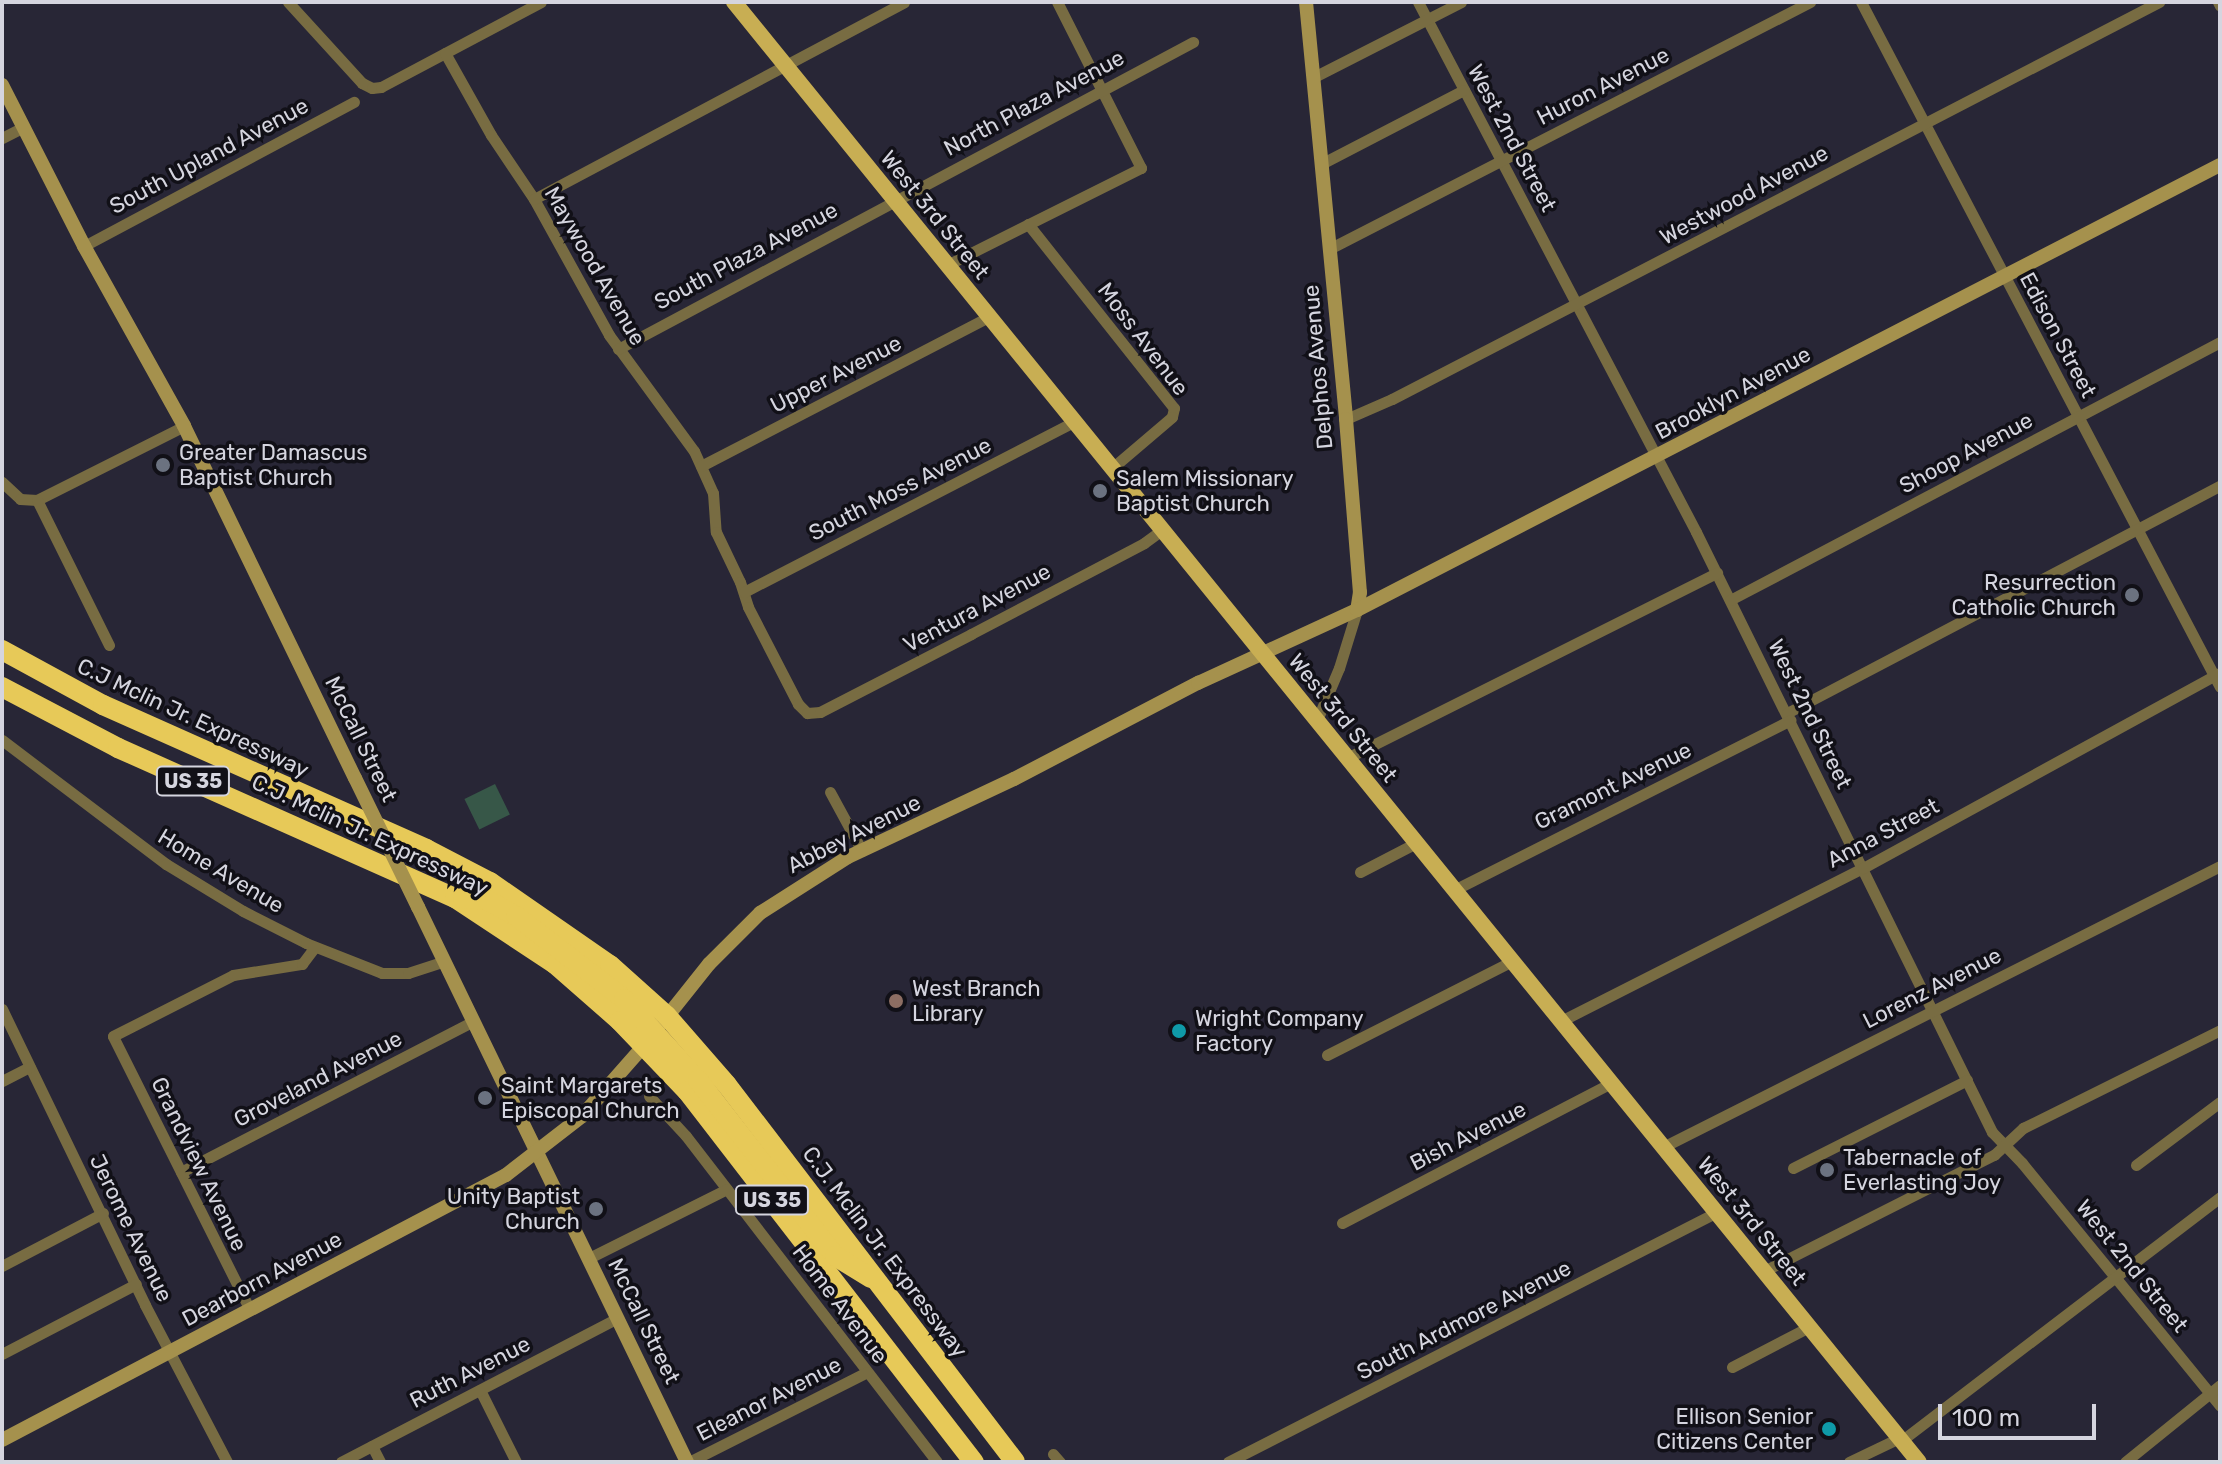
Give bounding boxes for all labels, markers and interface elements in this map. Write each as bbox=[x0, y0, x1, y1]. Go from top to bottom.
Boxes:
street label: Huron Avenue bbox=[1532, 41, 1674, 131]
street label: North Plaza Avenue bbox=[939, 44, 1129, 162]
street label: West 2nd Street bbox=[1462, 60, 1562, 216]
street label: South Upland Avenue bbox=[105, 92, 313, 220]
street label: Westwood Avenue bbox=[1655, 139, 1833, 251]
street label: West 3rd Street bbox=[875, 145, 995, 285]
street label: Maywood Avenue bbox=[539, 182, 651, 350]
street label: South Plaza Avenue bbox=[650, 196, 842, 316]
street label: Edison Street bbox=[2014, 268, 2102, 402]
street label: Moss Avenue bbox=[1092, 277, 1194, 401]
street label: Delphos Avenue bbox=[1298, 283, 1338, 451]
street label: Upper Avenue bbox=[766, 329, 906, 419]
street label: Brooklyn Avenue bbox=[1651, 341, 1815, 445]
street label: Shoop Avenue bbox=[1895, 407, 2037, 499]
street label: South Moss Avenue bbox=[804, 431, 996, 547]
place label: Greater Damascus Baptist Church bbox=[179, 439, 368, 490]
marker: Greater Damascus Baptist Church bbox=[154, 456, 172, 474]
place label: Salem Missionary Baptist Church bbox=[1116, 465, 1294, 516]
marker: Salem Missionary Baptist Church bbox=[1091, 482, 1109, 500]
street label: Ventura Avenue bbox=[899, 558, 1055, 658]
place label: Resurrection Catholic Church bbox=[1951, 569, 2116, 620]
marker: Resurrection Catholic Church bbox=[2123, 586, 2141, 604]
street label: West 2nd Street bbox=[1762, 635, 1858, 793]
street label: West 3rd Street bbox=[1283, 648, 1403, 788]
street label: C.J Mclin Jr. Expressway bbox=[73, 653, 313, 783]
street label: McCall Street bbox=[319, 672, 403, 806]
street label: Gramont Avenue bbox=[1530, 736, 1696, 836]
road number: US 35 bbox=[155, 765, 231, 797]
street label: C.J. Mclin Jr. Expressway bbox=[248, 769, 492, 901]
street label: Abbey Avenue bbox=[782, 789, 926, 879]
street label: Anna Street bbox=[1823, 793, 1943, 873]
street label: Home Avenue bbox=[153, 823, 289, 919]
street label: Lorenz Avenue bbox=[1858, 942, 2006, 1034]
place label: West Branch Library bbox=[912, 975, 1041, 1026]
marker: West Branch Library bbox=[887, 992, 905, 1010]
place label: Wright Company Factory bbox=[1195, 1005, 1364, 1056]
marker: Wright Company Factory bbox=[1170, 1022, 1188, 1040]
street label: Groveland Avenue bbox=[229, 1025, 407, 1133]
street label: Grandview Avenue bbox=[145, 1072, 253, 1256]
place label: Saint Margarets Episcopal Church bbox=[501, 1072, 680, 1124]
marker: Saint Margarets Episcopal Church bbox=[476, 1089, 494, 1107]
street label: Bish Avenue bbox=[1405, 1095, 1531, 1177]
street label: C.J. Mclin Jr. Expressway bbox=[797, 1141, 973, 1363]
place label: Tabernacle of Everlasting Joy bbox=[1843, 1144, 2001, 1196]
street label: Jerome Avenue bbox=[84, 1150, 178, 1306]
street label: West 3rd Street bbox=[1692, 1151, 1812, 1291]
marker: Tabernacle of Everlasting Joy bbox=[1818, 1161, 1836, 1179]
place label: Unity Baptist Church bbox=[446, 1183, 580, 1234]
road number: US 35 bbox=[734, 1184, 810, 1216]
street label: West 2nd Street bbox=[2070, 1194, 2194, 1338]
marker: Unity Baptist Church bbox=[587, 1200, 605, 1218]
street label: Dearborn Avenue bbox=[177, 1226, 347, 1332]
street label: Home Avenue bbox=[787, 1239, 893, 1369]
street label: McCall Street bbox=[602, 1254, 686, 1388]
street label: South Ardmore Avenue bbox=[1352, 1254, 1576, 1386]
street label: Ruth Avenue bbox=[405, 1330, 535, 1414]
street label: Eleanor Avenue bbox=[692, 1351, 846, 1447]
scale bar bbox=[1942, 1388, 2100, 1438]
place label: Ellison Senior Citizens Center bbox=[1656, 1403, 1813, 1454]
text: 100 m bbox=[1952, 1404, 2020, 1432]
marker: Ellison Senior Citizens Center bbox=[1820, 1420, 1838, 1438]

